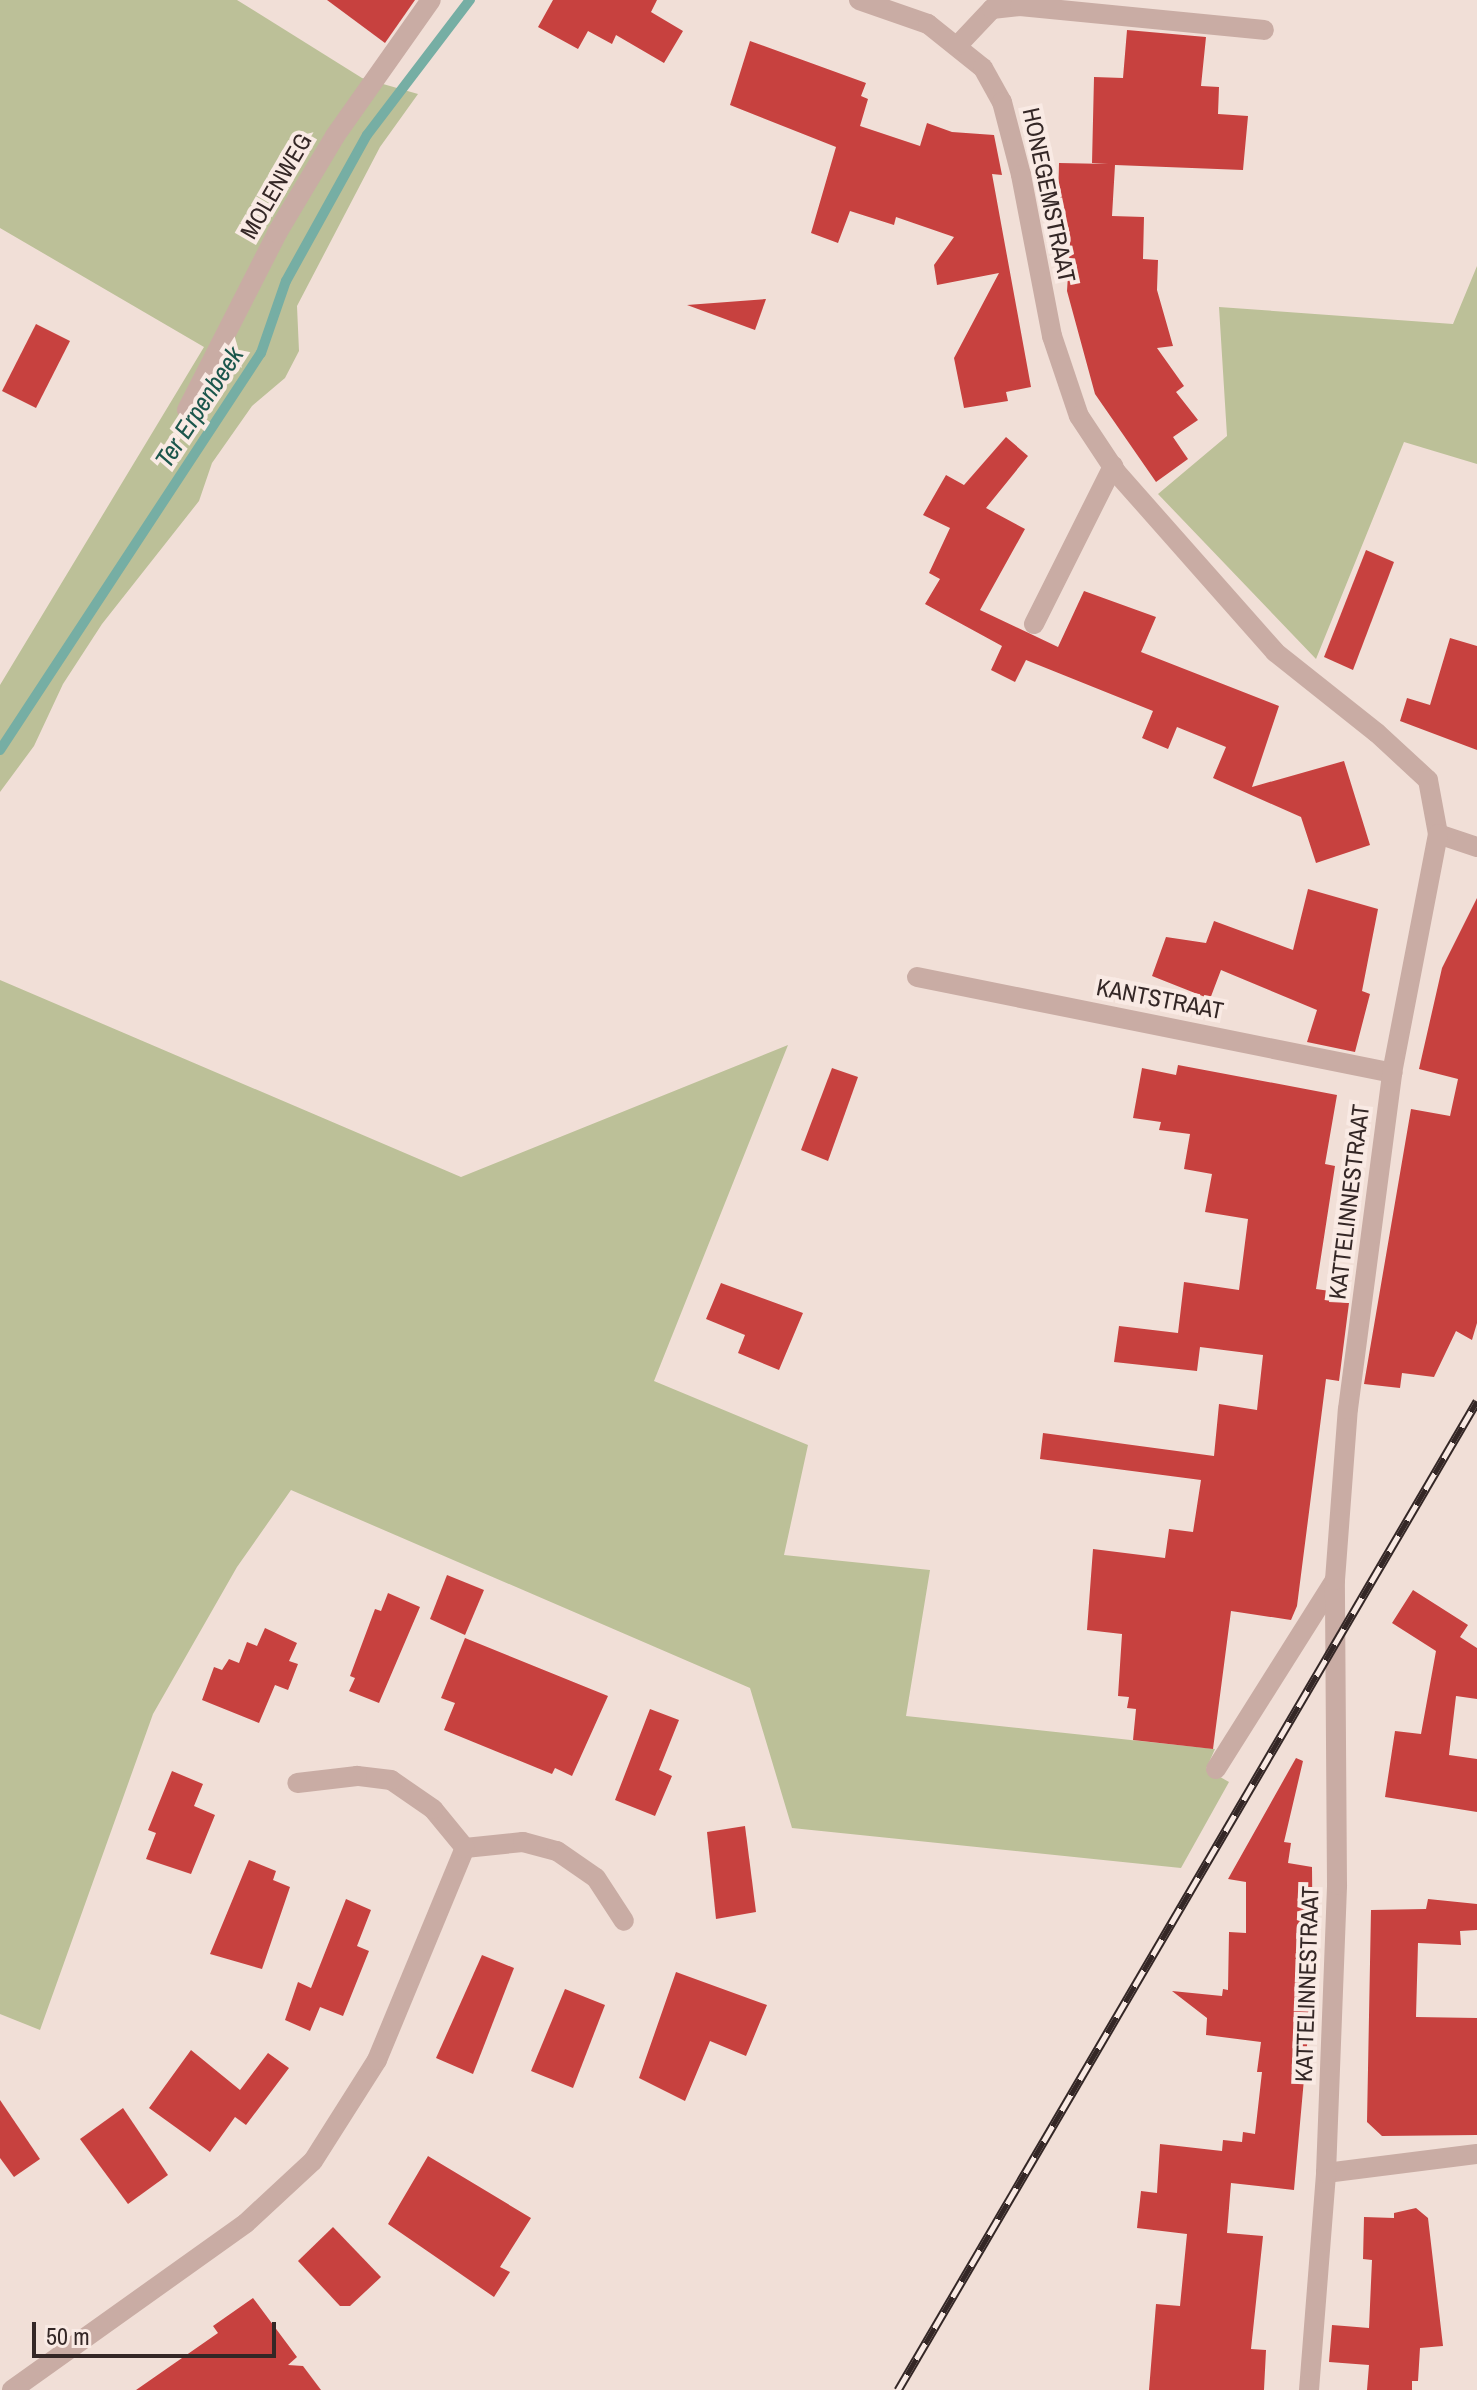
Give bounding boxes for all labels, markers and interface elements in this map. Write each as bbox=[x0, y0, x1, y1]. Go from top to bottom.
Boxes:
street label: HONEGEMSTRAAT bbox=[1016, 105, 1082, 285]
street label: MOLENWEG bbox=[234, 128, 318, 244]
water label: Ter Erpenbeek bbox=[148, 341, 250, 473]
street label: KANTSTRAAT bbox=[1094, 973, 1226, 1025]
street label: KATTELINNESTRAAT bbox=[1323, 1103, 1375, 1301]
street label: KATTELINNESTRAAT bbox=[1289, 1885, 1325, 2083]
scale bar bbox=[36, 2306, 280, 2356]
text: 50 m bbox=[46, 2320, 90, 2352]

